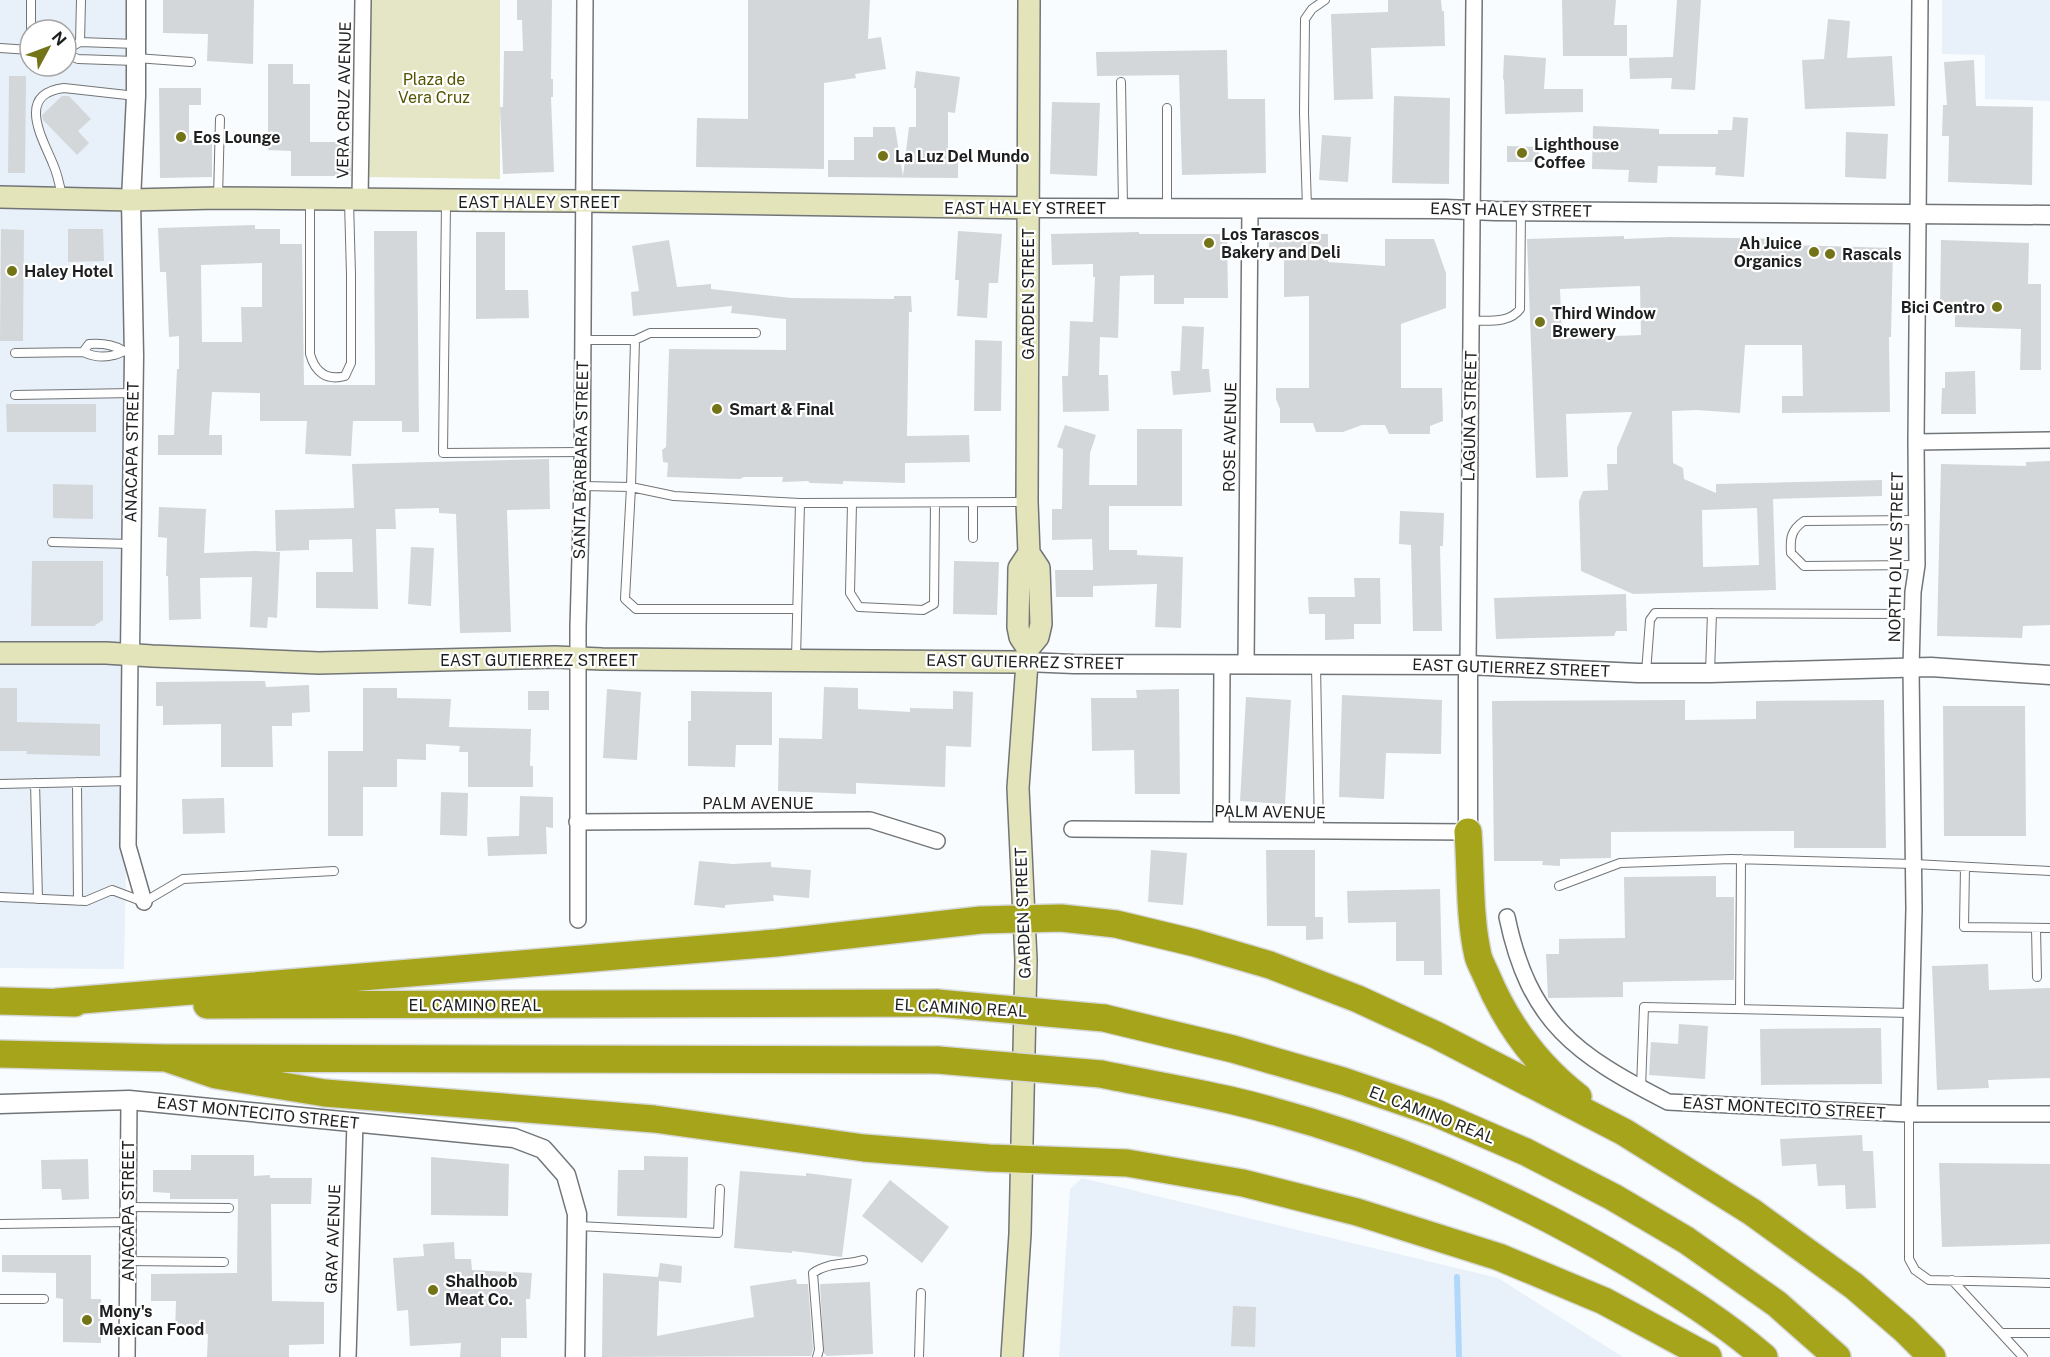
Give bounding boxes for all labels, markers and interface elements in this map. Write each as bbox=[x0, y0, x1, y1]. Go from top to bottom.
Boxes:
north arrow bbox=[18, 18, 78, 78]
street label: VERA CRUZ AVENUE bbox=[333, 21, 355, 179]
text: N bbox=[48, 28, 70, 49]
park label: Plaza de Vera Cruz bbox=[398, 70, 470, 107]
place label: Eos Lounge bbox=[193, 128, 281, 147]
marker: Eos Lounge bbox=[174, 130, 188, 144]
place label: Lighthouse Coffee bbox=[1534, 135, 1619, 172]
marker: Lighthouse Coffee bbox=[1515, 146, 1529, 160]
place label: La Luz Del Mundo bbox=[895, 147, 1030, 166]
marker: La Luz Del Mundo bbox=[876, 149, 890, 163]
street label: EAST HALEY STREET bbox=[458, 193, 620, 212]
street label: EAST HALEY STREET bbox=[944, 199, 1106, 218]
street label: EAST HALEY STREET bbox=[1430, 199, 1593, 221]
place label: Los Tarascos Bakery and Deli bbox=[1221, 225, 1340, 262]
street label: GARDEN STREET bbox=[1019, 228, 1038, 360]
place label: Ah Juice Organics bbox=[1734, 234, 1802, 271]
marker: Los Tarascos Bakery and Deli bbox=[1202, 236, 1216, 250]
marker: Ah Juice Organics bbox=[1807, 245, 1821, 259]
place label: Rascals bbox=[1842, 245, 1902, 264]
marker: Rascals bbox=[1823, 247, 1837, 261]
place label: Haley Hotel bbox=[24, 262, 114, 281]
marker: Haley Hotel bbox=[5, 264, 19, 278]
place label: Bici Centro bbox=[1901, 298, 1985, 317]
marker: Bici Centro bbox=[1990, 300, 2004, 314]
place label: Third Window Brewery bbox=[1552, 304, 1656, 341]
marker: Third Window Brewery bbox=[1533, 315, 1547, 329]
street label: LAGUNA STREET bbox=[1459, 350, 1481, 482]
street label: SANTA BARBARA STREET bbox=[570, 360, 592, 559]
street label: ANACAPA STREET bbox=[121, 381, 143, 523]
street label: ROSE AVENUE bbox=[1220, 382, 1240, 492]
place label: Smart & Final bbox=[729, 400, 834, 419]
marker: Smart & Final bbox=[710, 402, 724, 416]
street label: NORTH OLIVE STREET bbox=[1885, 471, 1907, 643]
street label: EAST GUTIERREZ STREET bbox=[440, 651, 638, 670]
street label: EAST GUTIERREZ STREET bbox=[926, 651, 1125, 673]
street label: EAST GUTIERREZ STREET bbox=[1412, 655, 1611, 681]
street label: PALM AVENUE bbox=[702, 794, 814, 813]
street label: PALM AVENUE bbox=[1214, 802, 1326, 822]
street label: GARDEN STREET bbox=[1011, 846, 1035, 979]
street label: EL CAMINO REAL bbox=[894, 995, 1028, 1021]
street label: EL CAMINO REAL bbox=[409, 996, 541, 1015]
street label: EL CAMINO REAL bbox=[1367, 1082, 1497, 1148]
street label: EAST MONTECITO STREET bbox=[156, 1093, 361, 1133]
street label: EAST MONTECITO STREET bbox=[1682, 1093, 1886, 1123]
street label: ANACAPA STREET bbox=[119, 1140, 138, 1282]
street label: GRAY AVENUE bbox=[322, 1184, 344, 1294]
place label: Shalhoob Meat Co. bbox=[445, 1272, 518, 1309]
marker: Shalhoob Meat Co. bbox=[426, 1283, 440, 1297]
place label: Mony's Mexican Food bbox=[99, 1302, 204, 1339]
marker: Mony's Mexican Food bbox=[80, 1313, 94, 1327]

